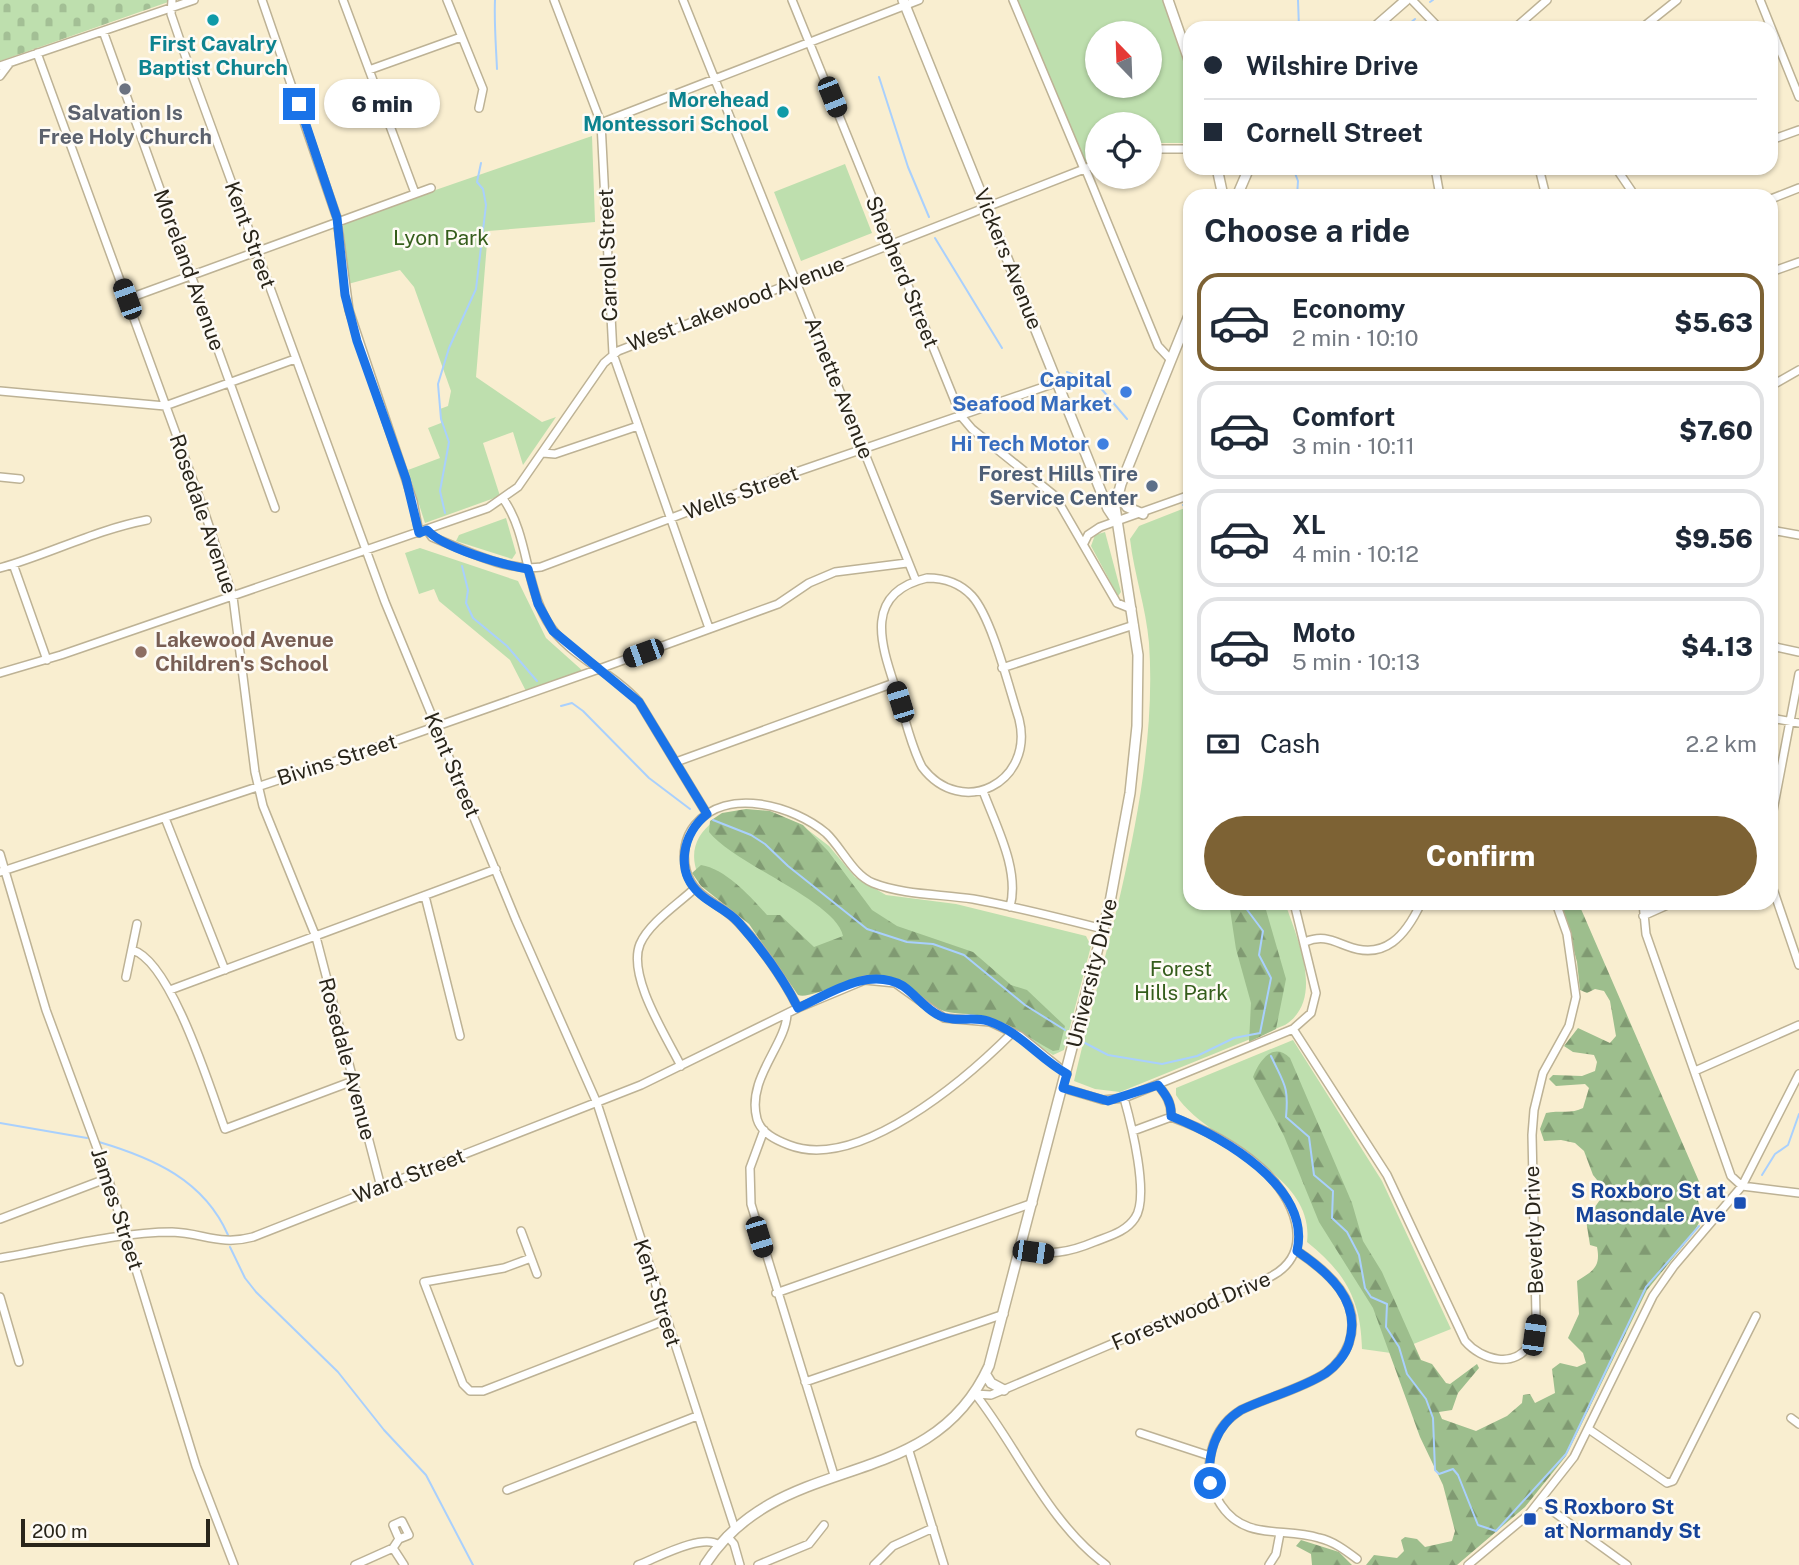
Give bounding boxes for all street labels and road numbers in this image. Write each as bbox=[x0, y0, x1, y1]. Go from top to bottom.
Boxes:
street label: Kent Street bbox=[220, 178, 281, 292]
street label: Vickers Avenue bbox=[969, 185, 1048, 333]
street label: Moreland Avenue bbox=[149, 186, 230, 354]
street label: Carroll Street bbox=[593, 188, 622, 322]
street label: Shepherd Street bbox=[861, 192, 944, 351]
street label: West Lakewood Avenue bbox=[624, 251, 848, 357]
street label: Arnette Avenue bbox=[800, 313, 879, 462]
street label: Rosedale Avenue bbox=[164, 431, 243, 597]
street label: Wells Street bbox=[680, 460, 802, 525]
street label: Kent Street bbox=[419, 708, 486, 821]
street label: Bivins Street bbox=[274, 728, 400, 791]
street label: University Drive bbox=[1061, 896, 1122, 1050]
street label: Rosedale Avenue bbox=[314, 975, 381, 1143]
street label: Ward Street bbox=[349, 1143, 468, 1208]
street label: James Street bbox=[86, 1145, 149, 1273]
street label: Beverly Drive bbox=[1519, 1165, 1548, 1295]
street label: Kent Street bbox=[628, 1236, 687, 1350]
street label: Forestwood Drive bbox=[1108, 1266, 1274, 1355]

